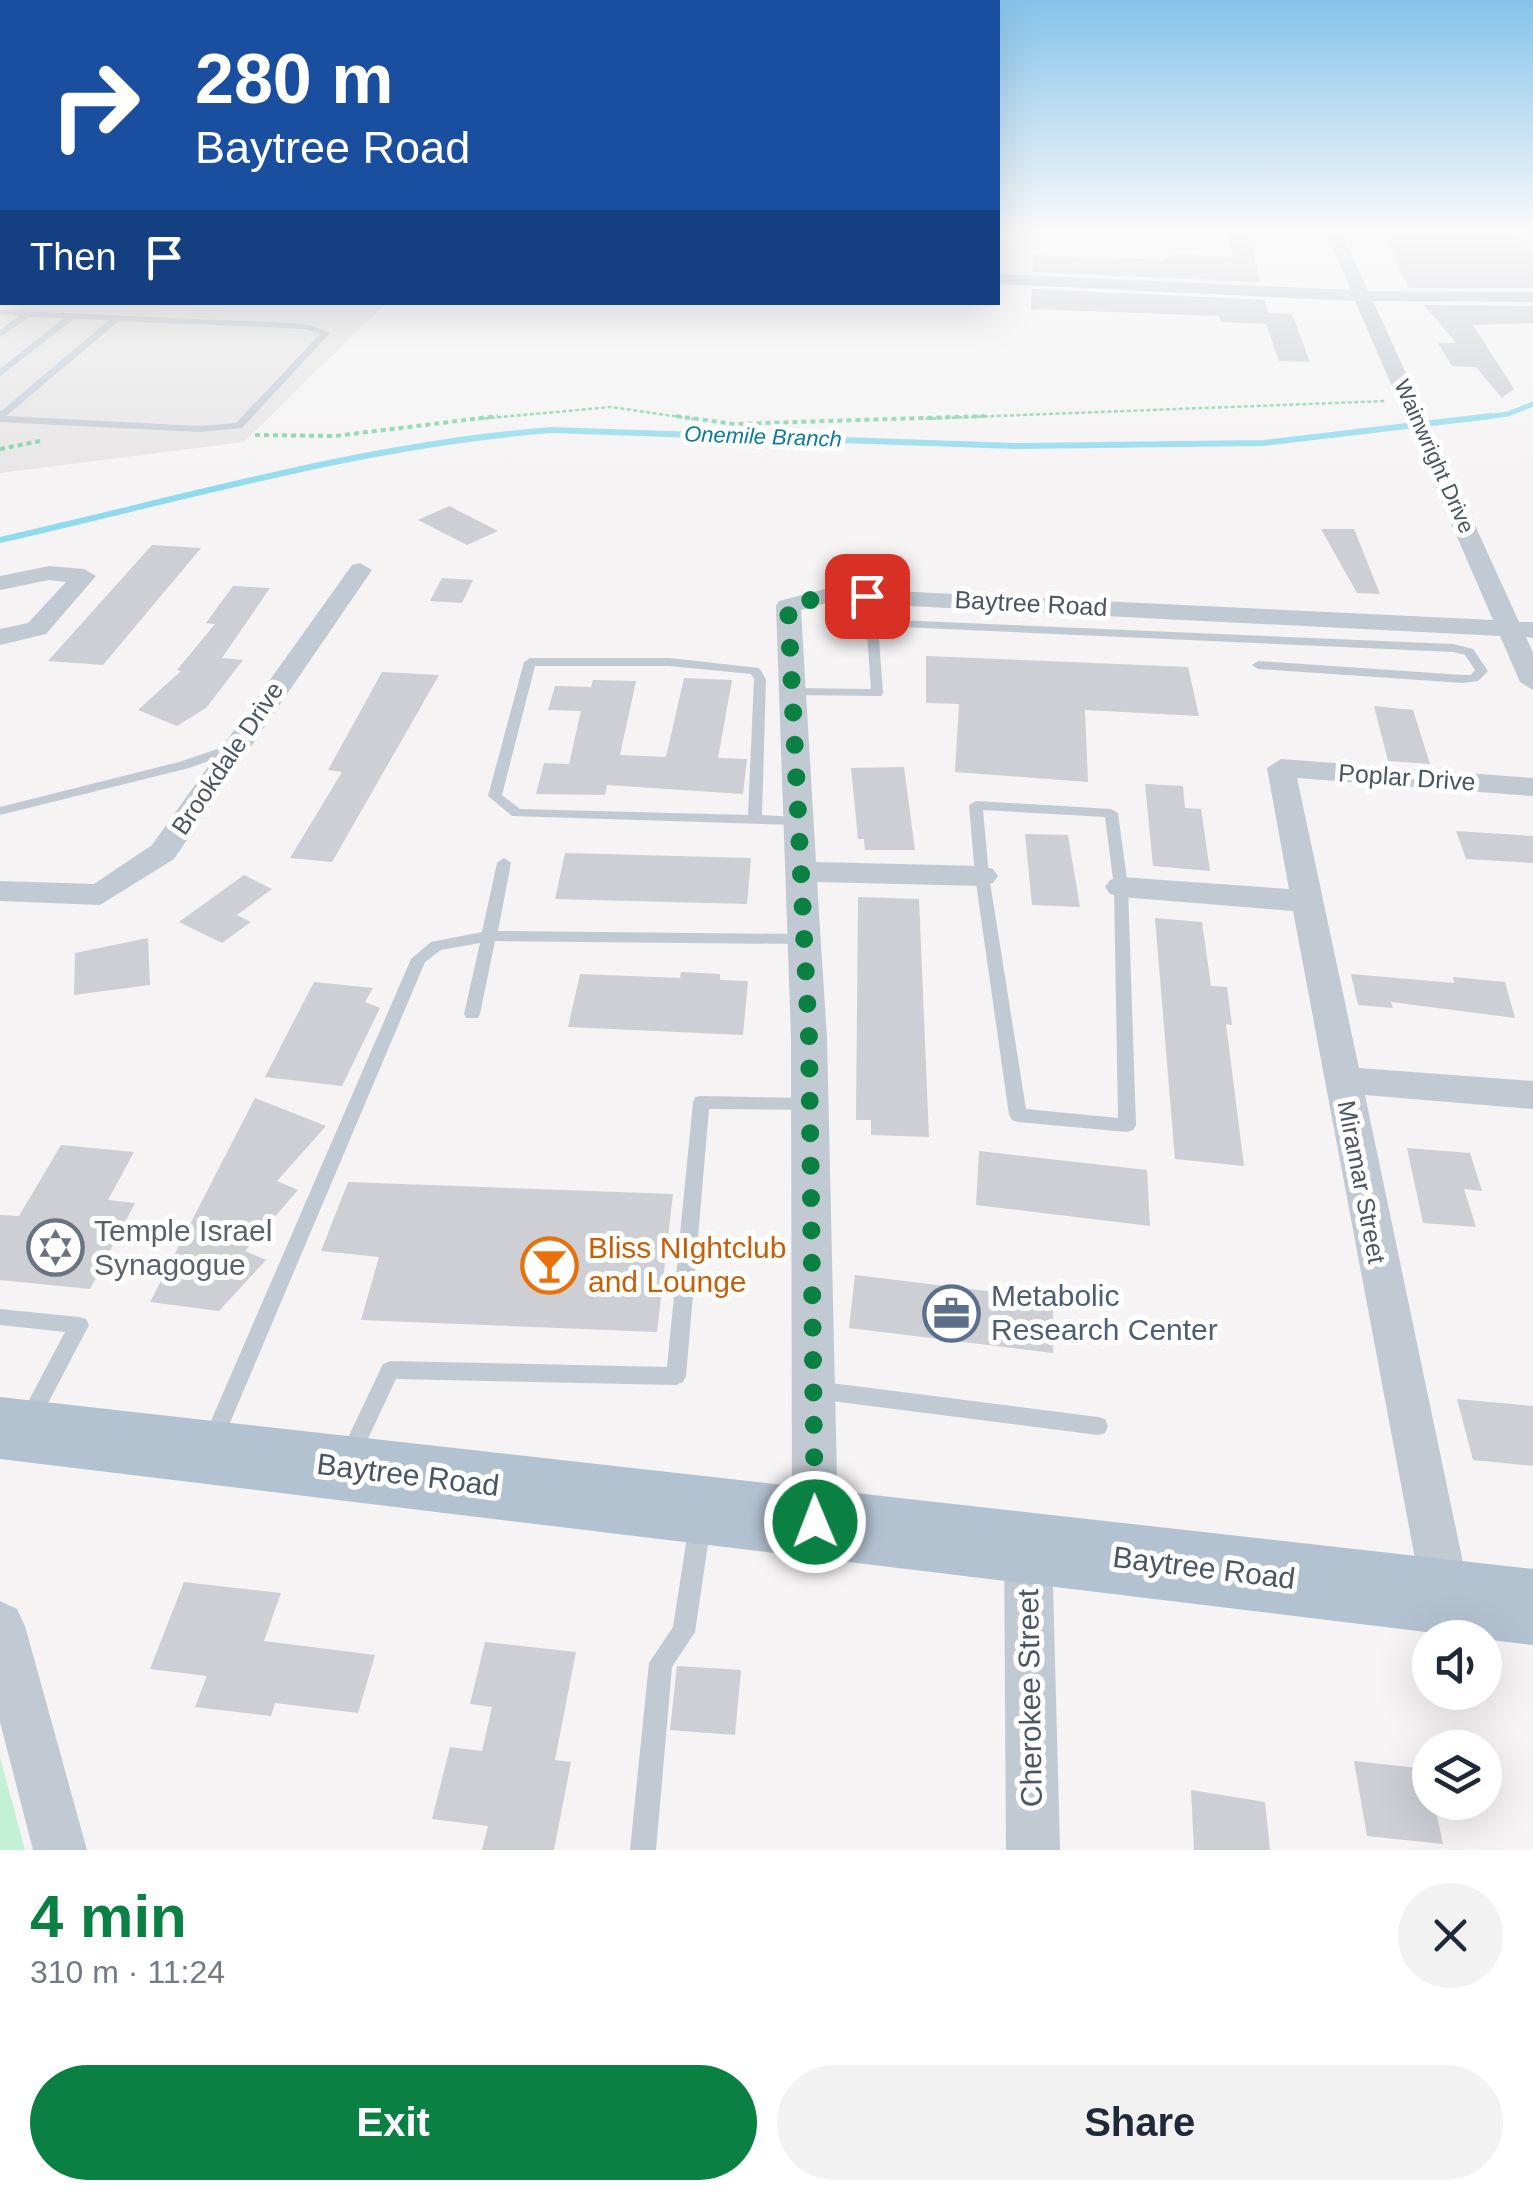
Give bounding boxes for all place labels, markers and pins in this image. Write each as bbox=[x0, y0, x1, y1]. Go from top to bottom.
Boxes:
pin bbox=[825, 554, 910, 639]
place label: Temple Israel Synagogue bbox=[94, 1214, 272, 1281]
synagogue icon: Temple Israel Synagogue bbox=[25, 1218, 85, 1278]
place label: Bliss NIghtclub and Lounge bbox=[588, 1231, 786, 1298]
bar icon: Bliss NIghtclub and Lounge bbox=[519, 1235, 579, 1295]
place label: Metabolic Research Center bbox=[991, 1279, 1218, 1346]
office icon: Metabolic Research Center bbox=[922, 1283, 982, 1343]

